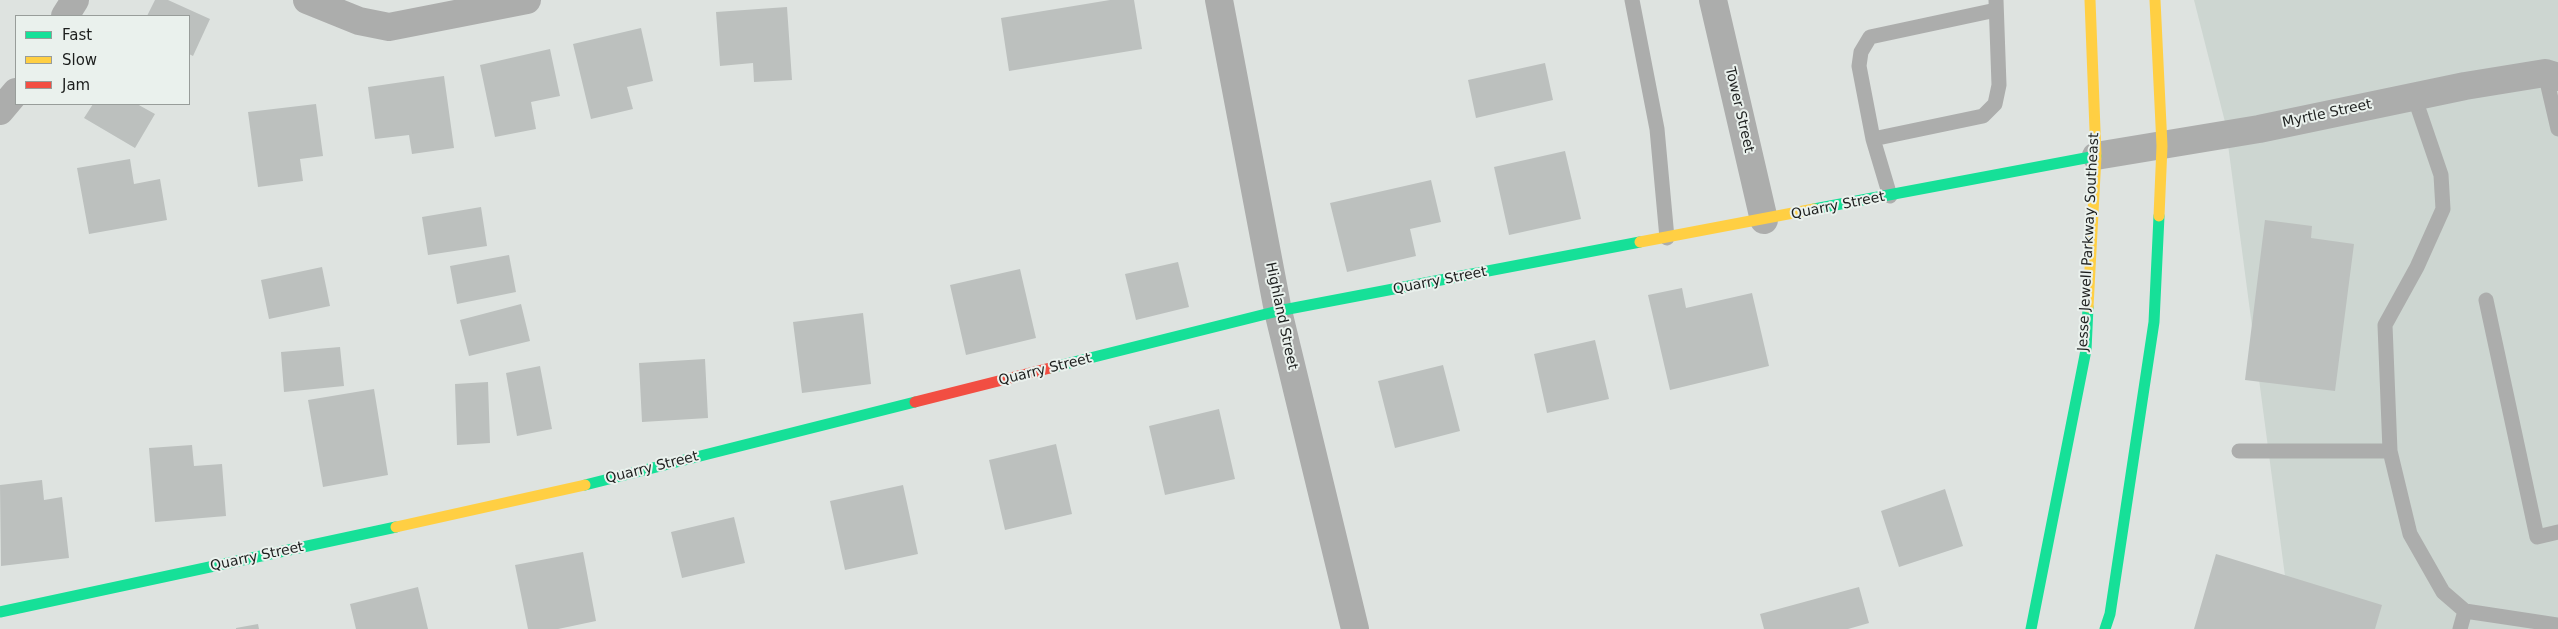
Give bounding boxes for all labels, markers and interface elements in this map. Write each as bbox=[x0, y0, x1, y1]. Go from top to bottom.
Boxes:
legend bbox=[15, 15, 190, 105]
text: Fast bbox=[62, 26, 92, 44]
text: Slow bbox=[62, 51, 97, 69]
street label: Tower Street bbox=[1721, 65, 1757, 155]
text: Jam bbox=[62, 76, 90, 94]
street label: Myrtle Street bbox=[2281, 96, 2373, 132]
street label: Jesse Jewell Parkway Southeast bbox=[2075, 132, 2103, 352]
street label: Quarry Street bbox=[1790, 189, 1886, 223]
street label: Highland Street bbox=[1261, 261, 1301, 371]
street label: Quarry Street bbox=[1392, 264, 1488, 298]
street label: Quarry Street bbox=[997, 350, 1093, 390]
street label: Quarry Street bbox=[604, 448, 700, 488]
street label: Quarry Street bbox=[209, 539, 305, 575]

